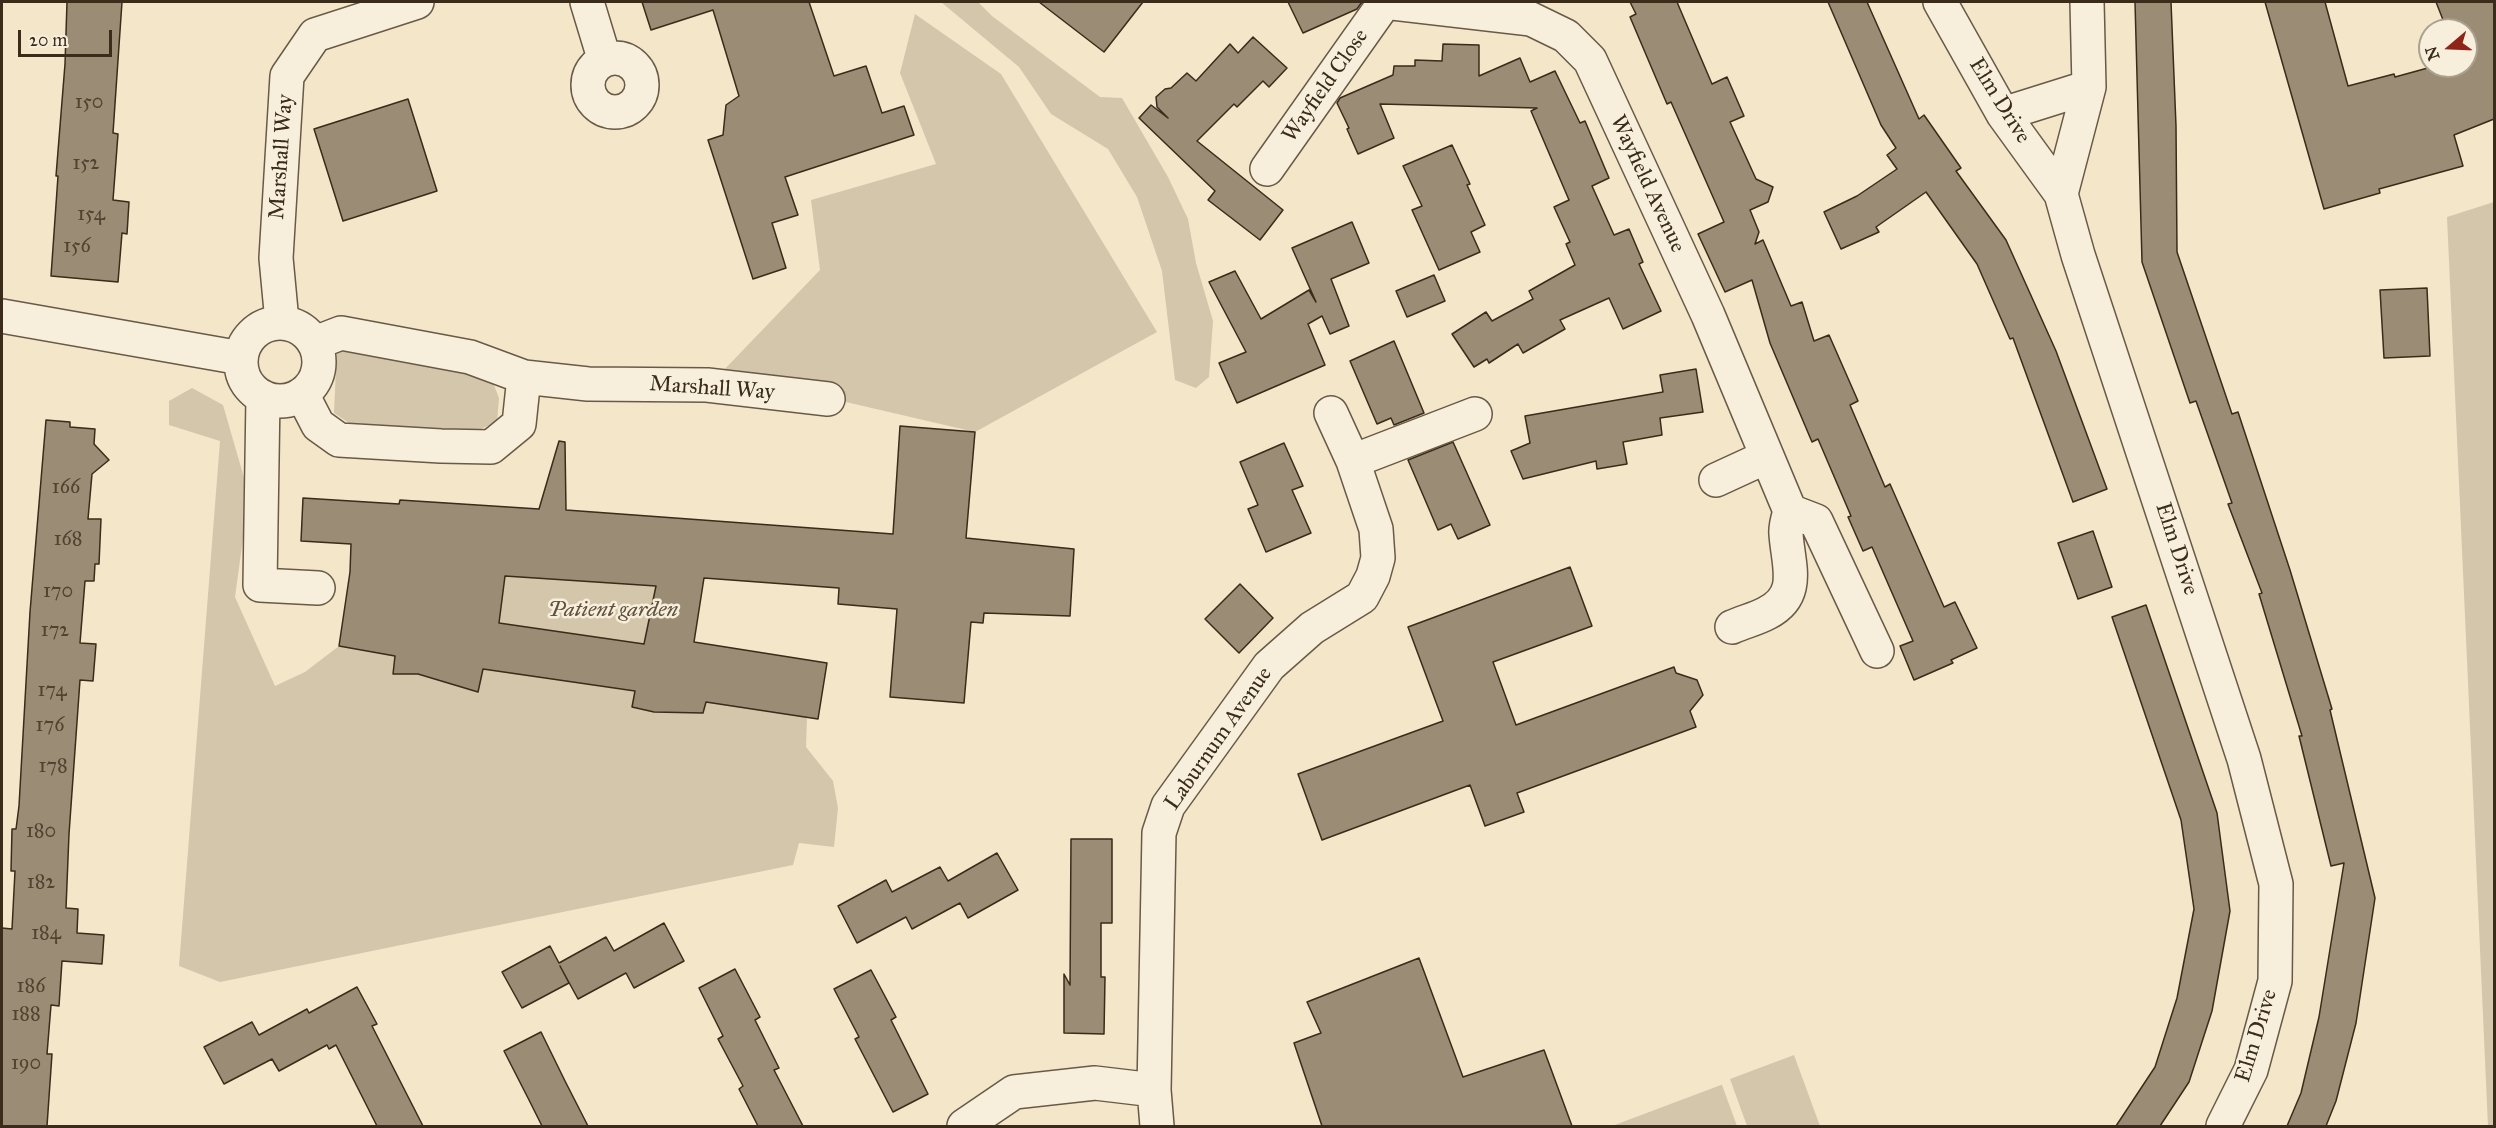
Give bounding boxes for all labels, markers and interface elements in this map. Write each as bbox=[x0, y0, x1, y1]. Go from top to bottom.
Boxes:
scale bar bbox=[21, 18, 116, 56]
north arrow bbox=[2418, 18, 2478, 78]
street label: Wayfield Close bbox=[1277, 24, 1375, 148]
text: 20 m bbox=[29, 29, 67, 51]
text: N bbox=[2421, 44, 2444, 63]
street label: Elm Drive bbox=[1962, 53, 2036, 149]
house number: 150 bbox=[75, 91, 103, 115]
street label: Marshall Way bbox=[264, 93, 300, 221]
street label: Wayfield Avenue bbox=[1604, 111, 1690, 257]
house number: 152 bbox=[73, 152, 99, 176]
house number: 154 bbox=[77, 203, 105, 227]
house number: 156 bbox=[63, 235, 91, 259]
street label: Marshall Way bbox=[648, 371, 776, 407]
house number: 166 bbox=[52, 476, 80, 500]
street label: Elm Drive bbox=[2149, 499, 2203, 599]
house number: 168 bbox=[54, 528, 82, 552]
house number: 170 bbox=[43, 580, 73, 604]
park label: Patient garden bbox=[548, 598, 678, 624]
house number: 172 bbox=[41, 619, 69, 643]
street label: Laburnum Avenue bbox=[1160, 662, 1278, 816]
house number: 174 bbox=[37, 679, 67, 703]
house number: 176 bbox=[36, 714, 64, 738]
house number: 178 bbox=[38, 755, 68, 779]
house number: 180 bbox=[26, 820, 56, 844]
house number: 182 bbox=[27, 871, 55, 895]
house number: 184 bbox=[31, 922, 61, 946]
house number: 186 bbox=[17, 975, 45, 999]
street label: Elm Drive bbox=[2230, 986, 2284, 1086]
house number: 188 bbox=[11, 1003, 41, 1027]
house number: 190 bbox=[11, 1052, 41, 1076]

